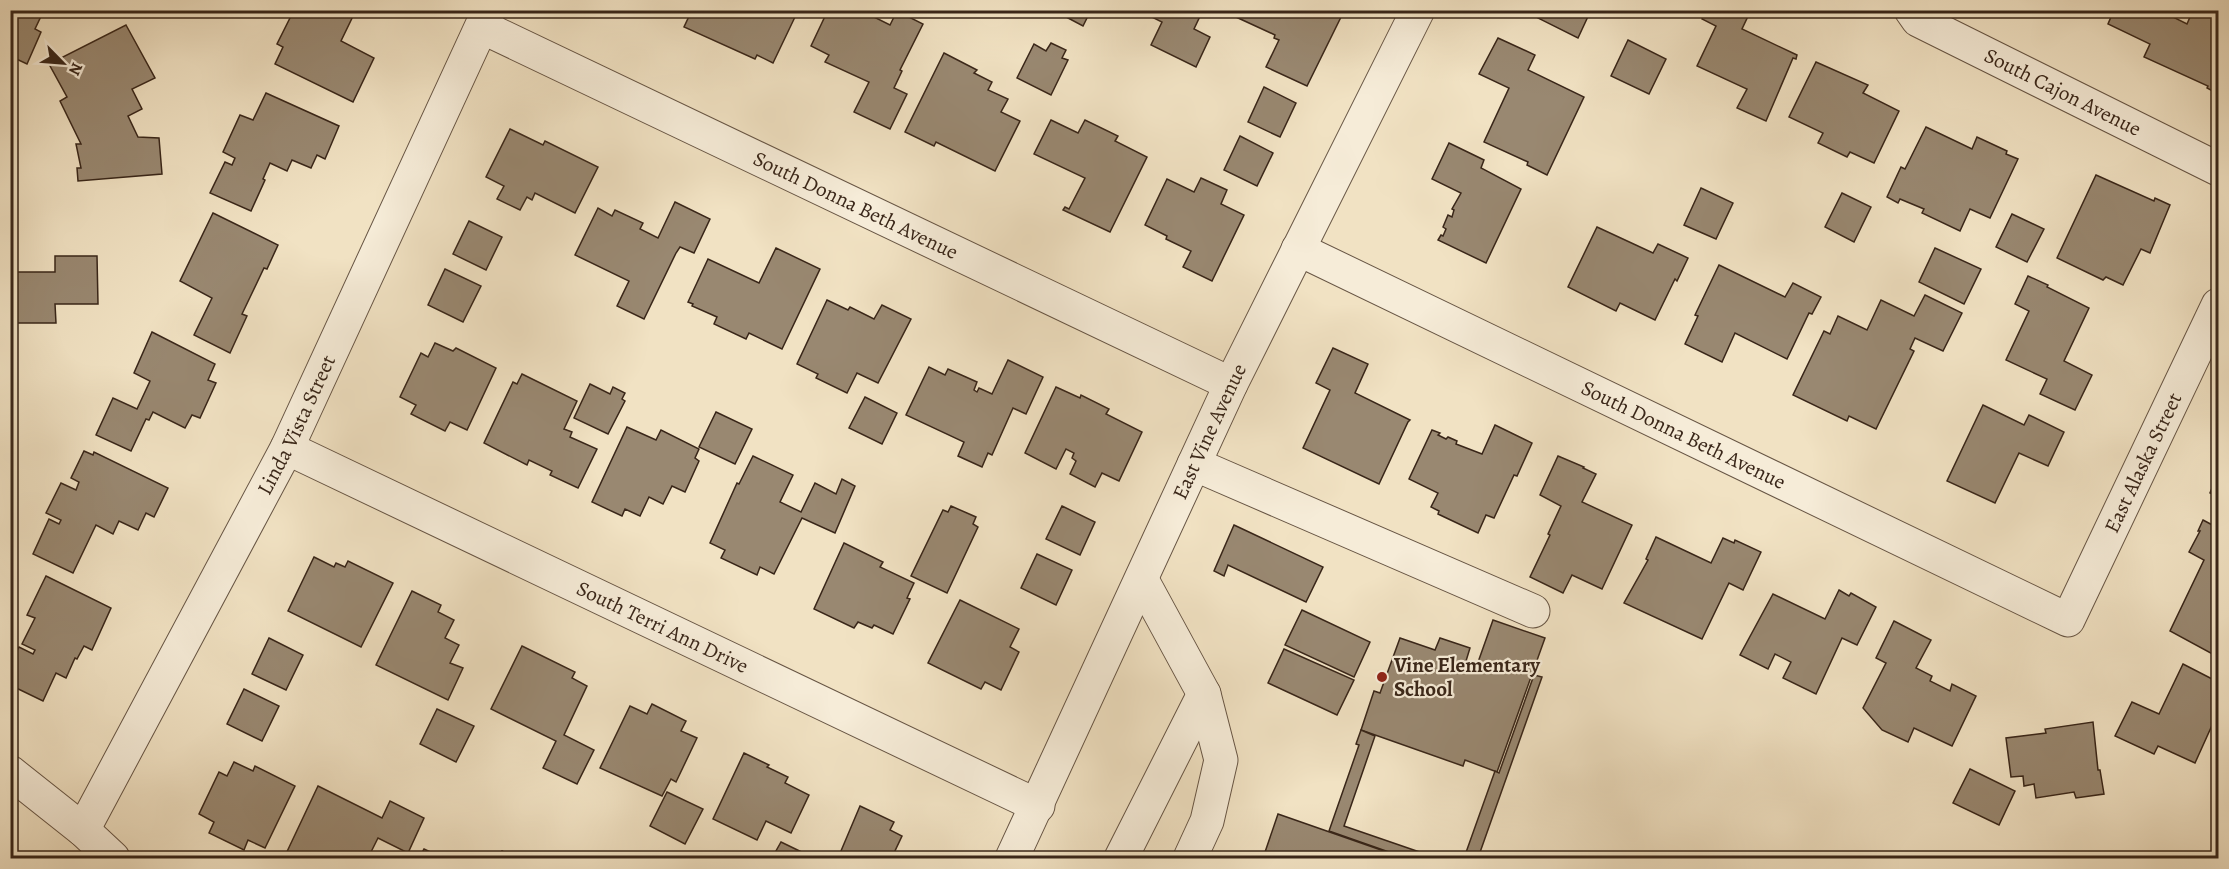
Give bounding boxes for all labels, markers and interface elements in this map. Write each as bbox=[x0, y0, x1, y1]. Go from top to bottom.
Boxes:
north arrow bbox=[33, 33, 93, 93]
street label: South Cajon Avenue bbox=[1980, 41, 2146, 143]
text: N bbox=[63, 59, 88, 79]
street label: South Donna Beth Avenue bbox=[749, 144, 963, 266]
street label: Linda Vista Street bbox=[251, 350, 342, 500]
street label: East Vine Avenue bbox=[1166, 359, 1253, 504]
street label: South Donna Beth Avenue bbox=[1577, 374, 1790, 496]
street label: East Alaska Street bbox=[2098, 388, 2188, 537]
street label: South Terri Ann Drive bbox=[572, 574, 753, 680]
place label: Vine Elementary School bbox=[1393, 651, 1541, 703]
marker: Vine Elementary School bbox=[1375, 670, 1389, 684]

